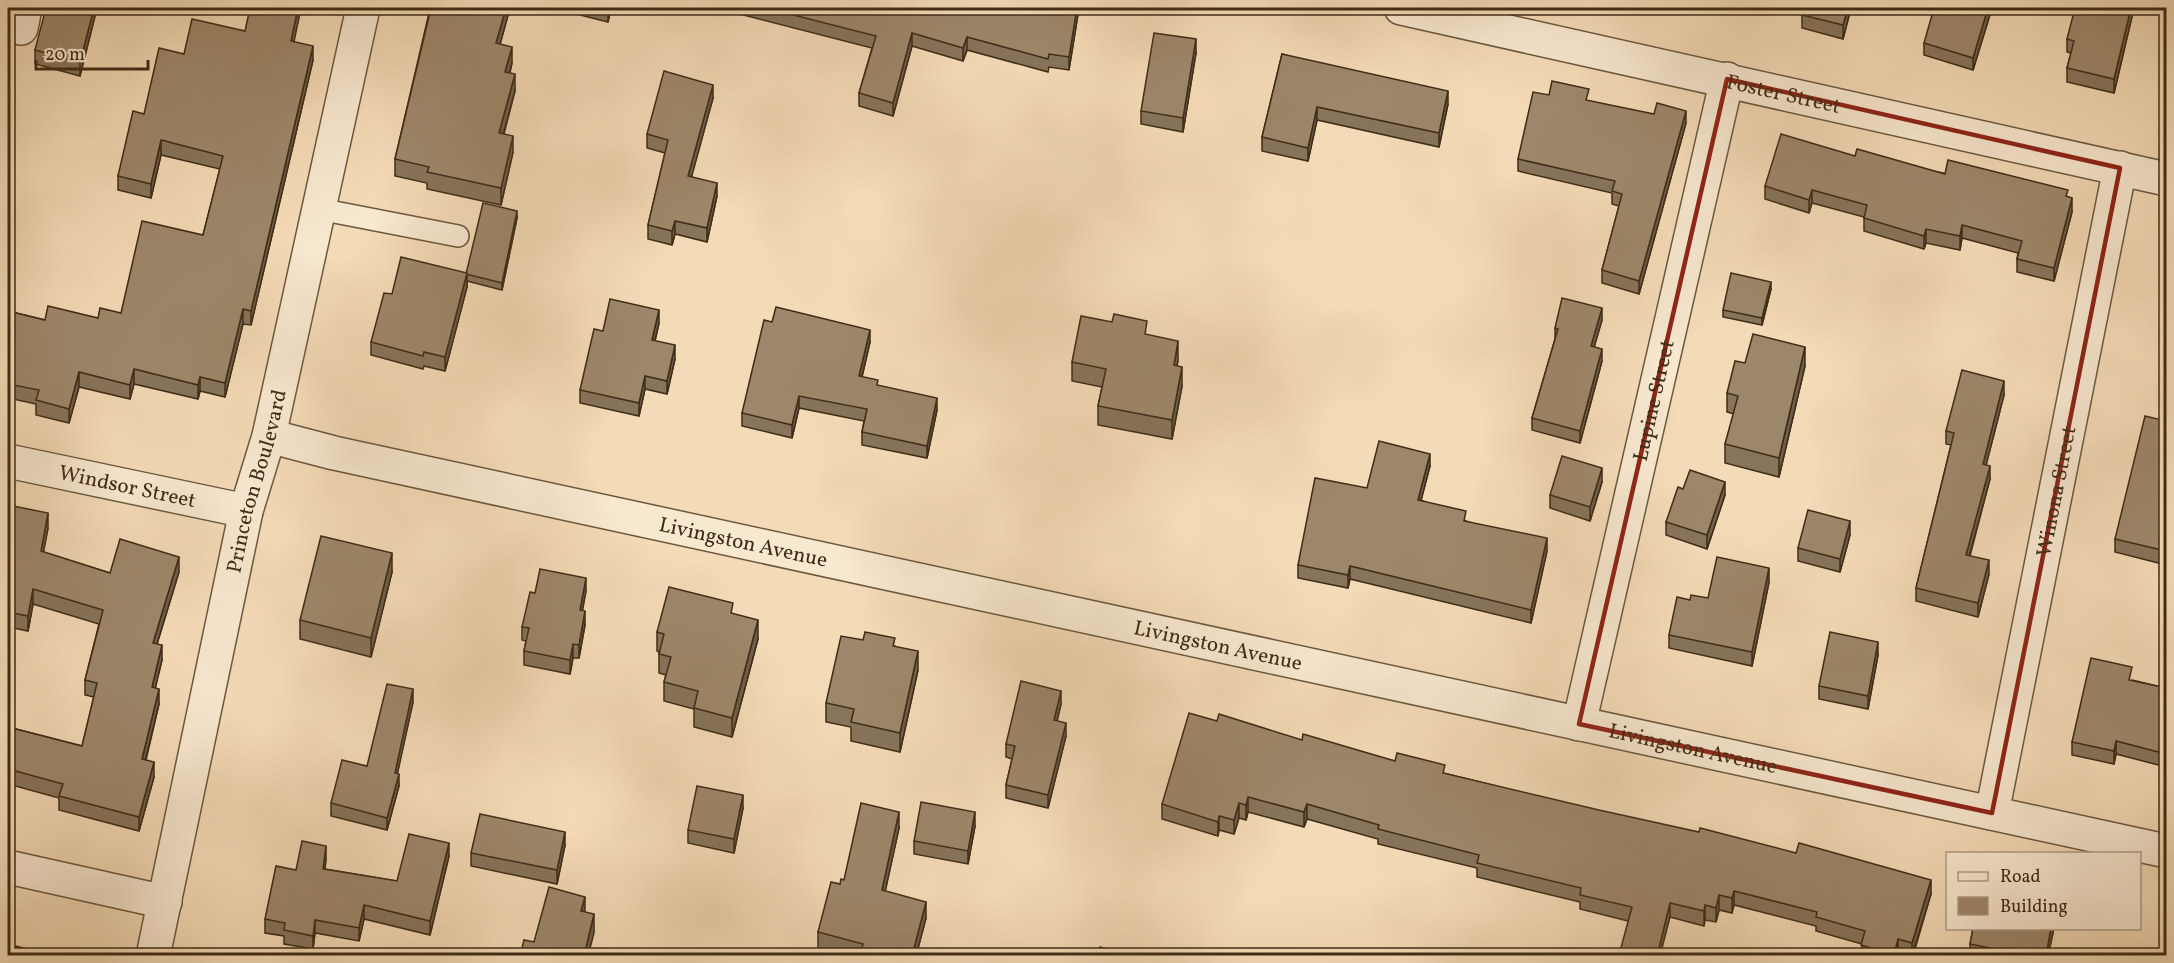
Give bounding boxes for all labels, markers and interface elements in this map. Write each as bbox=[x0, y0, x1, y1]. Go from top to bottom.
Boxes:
scale bar bbox=[36, 33, 148, 71]
text: 20 m bbox=[45, 43, 85, 68]
street label: Foster Street bbox=[1723, 68, 1843, 122]
street label: Lupine Street bbox=[1627, 337, 1683, 464]
street label: Princeton Boulevard bbox=[220, 387, 295, 576]
street label: Winona Street bbox=[2030, 424, 2084, 560]
street label: Windsor Street bbox=[56, 459, 198, 516]
street label: Livingston Avenue bbox=[656, 511, 830, 576]
street label: Livingston Avenue bbox=[1131, 614, 1305, 679]
street label: Livingston Avenue bbox=[1606, 717, 1780, 782]
legend bbox=[1946, 852, 2141, 930]
text: Road bbox=[2000, 865, 2041, 890]
text: Building bbox=[2000, 895, 2068, 920]

